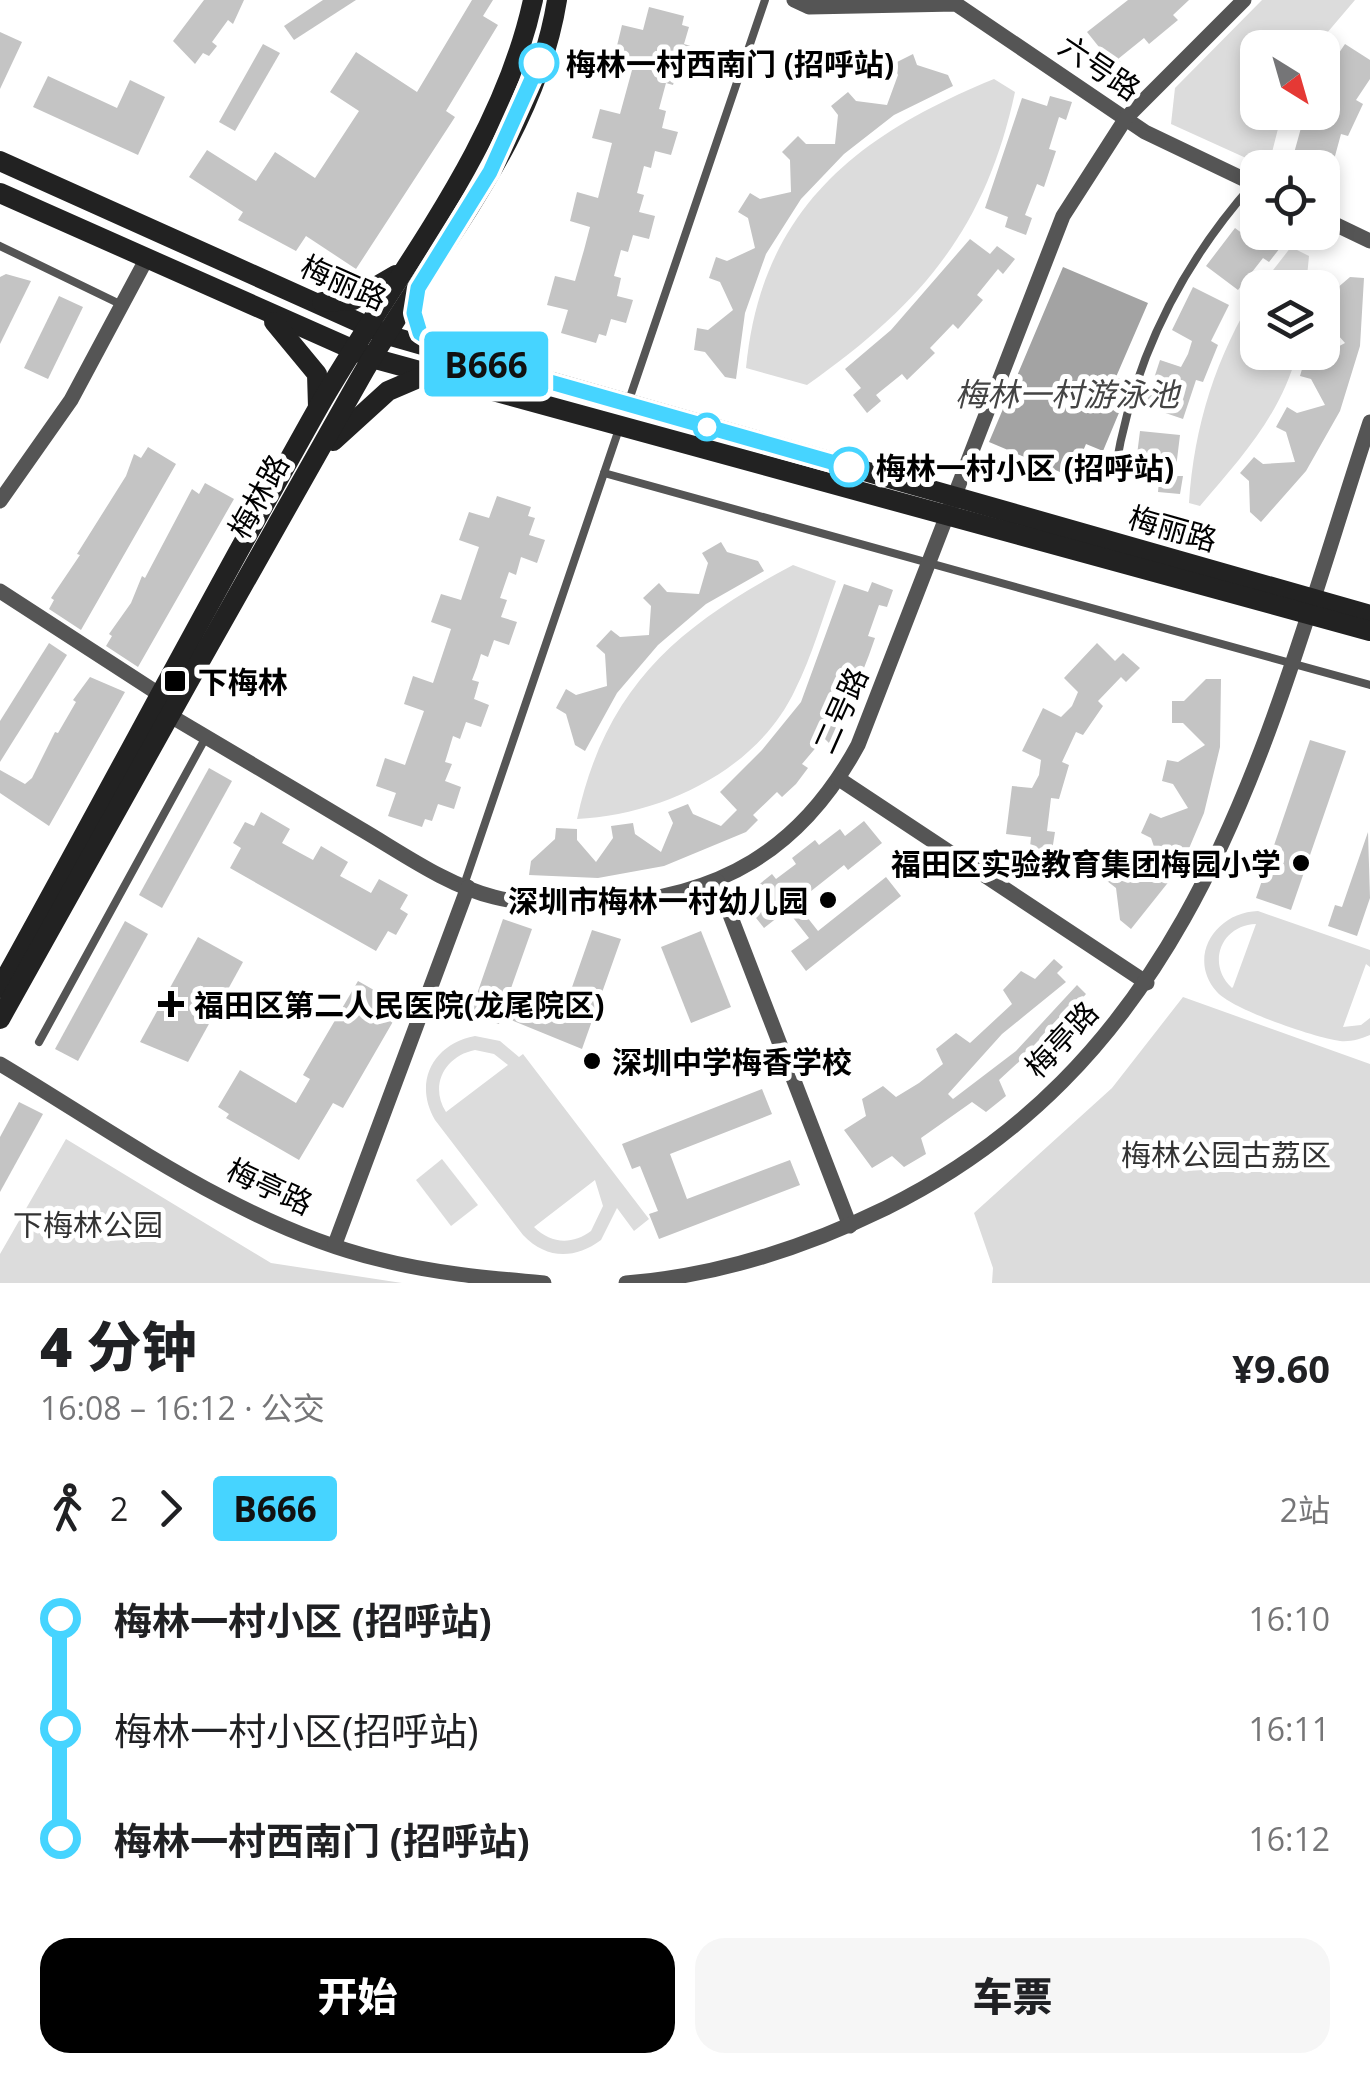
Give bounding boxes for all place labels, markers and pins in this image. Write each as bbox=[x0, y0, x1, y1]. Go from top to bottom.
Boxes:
place label: 梅林一村西南门 (招呼站) bbox=[566, 43, 894, 84]
marker: 梅林一村西南门 (招呼站) bbox=[520, 44, 558, 82]
unlabelled marker bbox=[694, 414, 720, 440]
place label: 梅林一村小区 (招呼站) bbox=[876, 447, 1174, 488]
marker: 梅林一村小区 (招呼站) bbox=[830, 448, 868, 486]
place label: 下梅林 bbox=[198, 661, 288, 702]
marker: 下梅林 bbox=[162, 668, 188, 694]
place label: 福田区实验教育集团梅园小学 bbox=[891, 843, 1281, 884]
marker: 福田区实验教育集团梅园小学 bbox=[1290, 852, 1312, 874]
place label: 深圳市梅林一村幼儿园 bbox=[508, 880, 808, 921]
marker: 深圳市梅林一村幼儿园 bbox=[817, 889, 839, 911]
place label: 福田区第二人民医院(龙尾院区) bbox=[194, 984, 604, 1025]
marker: 福田区第二人民医院(龙尾院区) bbox=[158, 991, 184, 1017]
place label: 深圳中学梅香学校 bbox=[612, 1041, 852, 1082]
marker: 深圳中学梅香学校 bbox=[581, 1050, 603, 1072]

